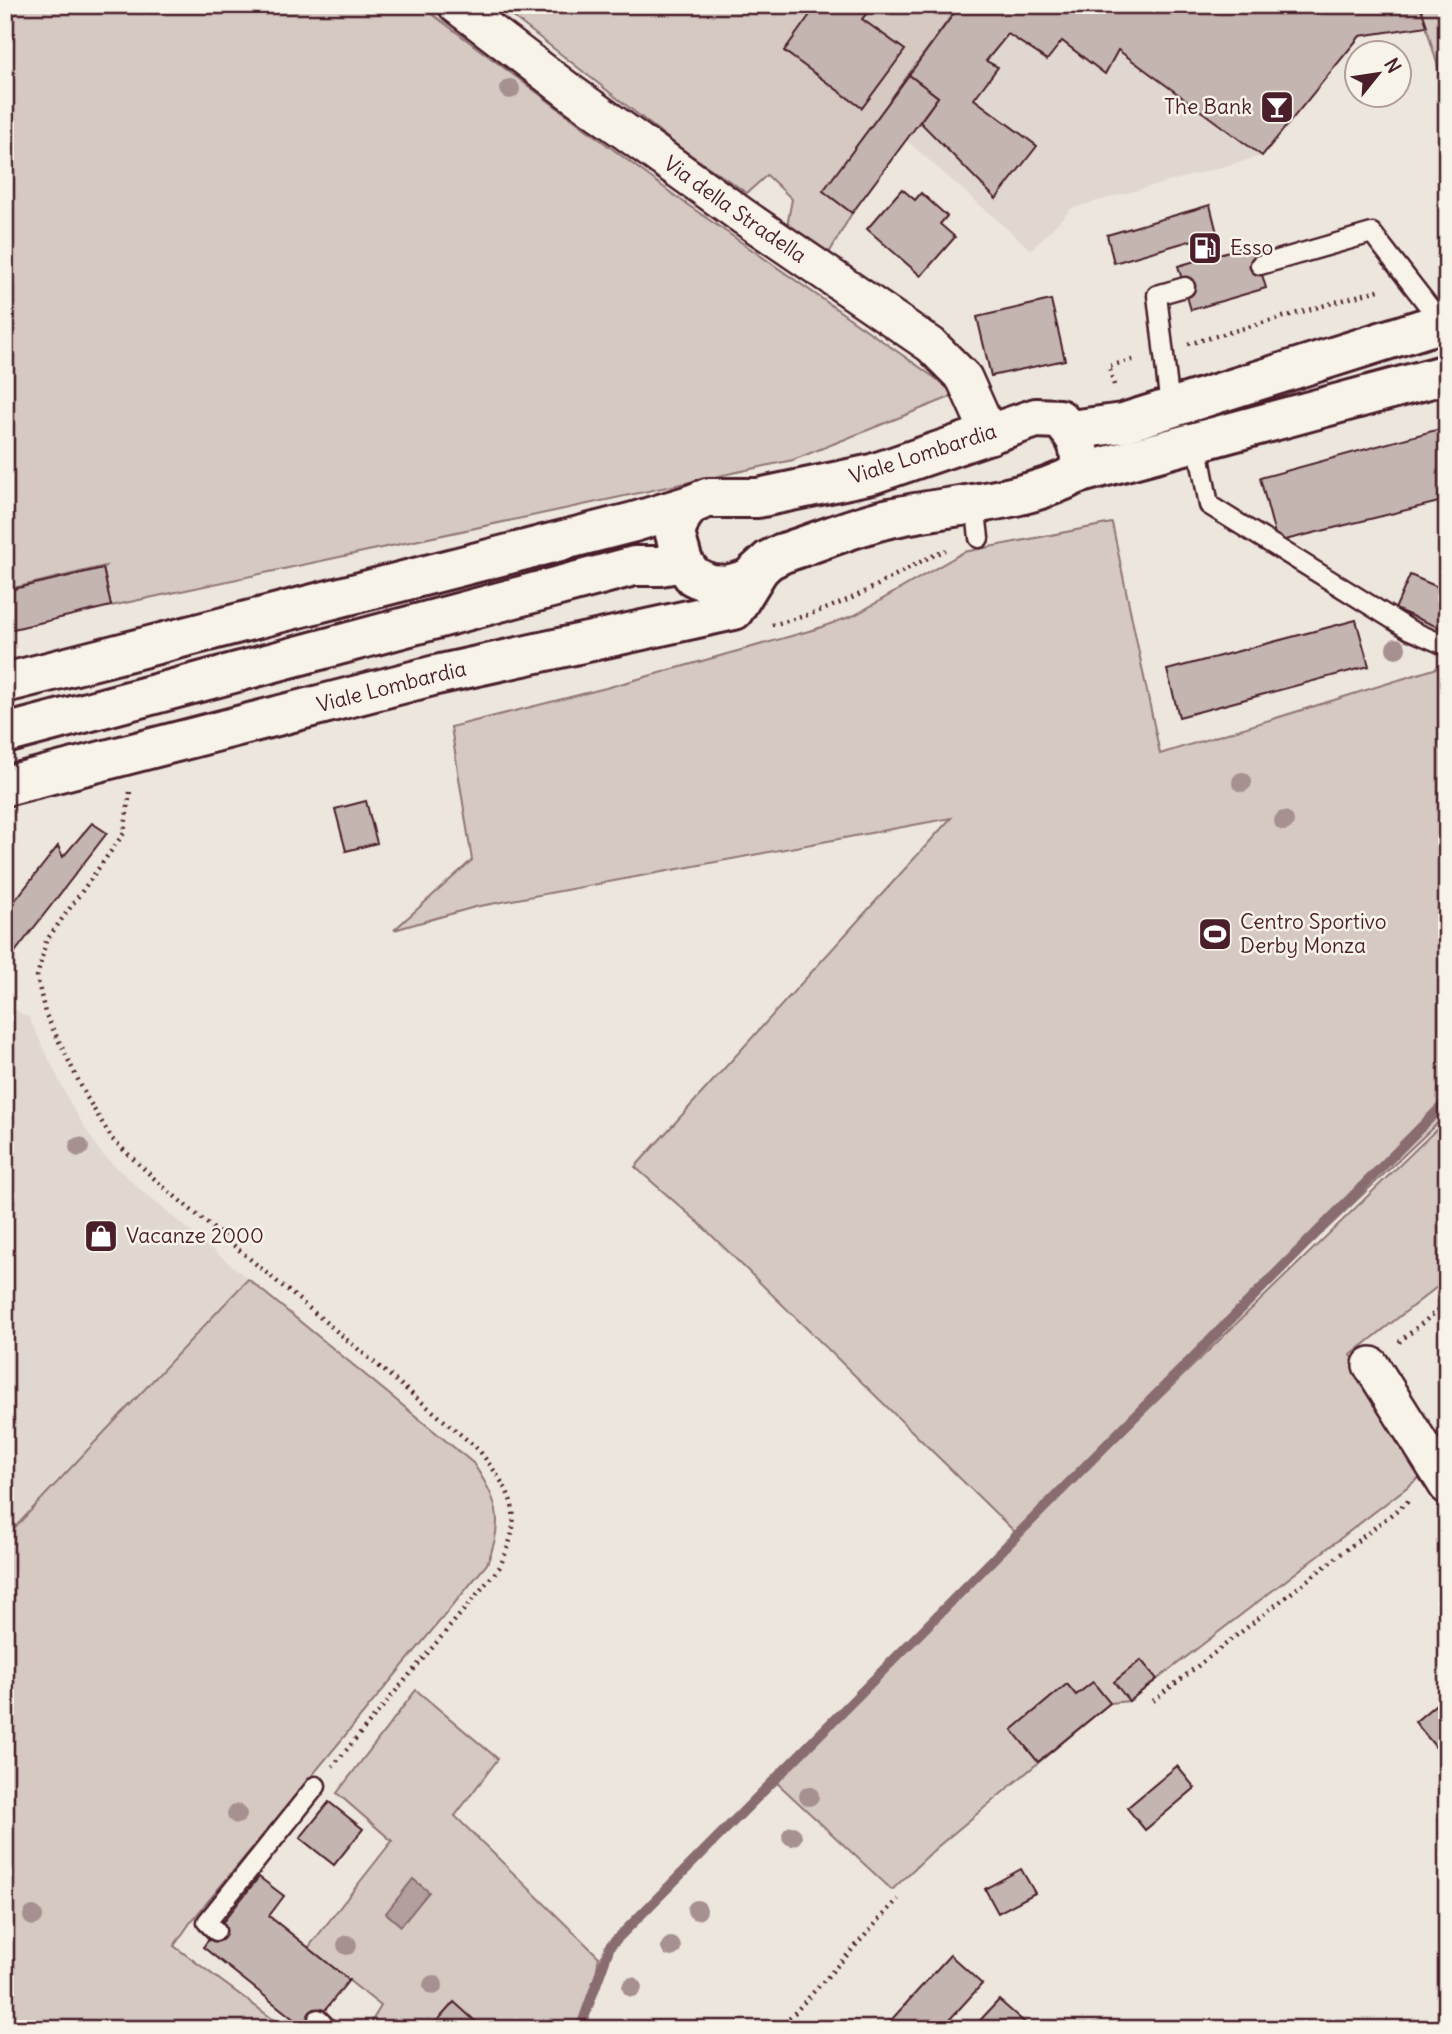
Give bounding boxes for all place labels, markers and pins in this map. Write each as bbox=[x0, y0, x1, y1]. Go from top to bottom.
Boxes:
bar icon: The Bank bbox=[1258, 88, 1296, 126]
place label: The Bank bbox=[1164, 93, 1252, 120]
fuel station icon: Esso bbox=[1186, 229, 1224, 267]
place label: Esso bbox=[1230, 234, 1273, 261]
place label: Centro Sportivo Derby Monza bbox=[1240, 908, 1387, 959]
sports icon: Centro Sportivo Derby Monza bbox=[1196, 915, 1234, 953]
shop icon: Vacanze 2000 bbox=[82, 1217, 120, 1255]
place label: Vacanze 2000 bbox=[126, 1222, 264, 1249]

